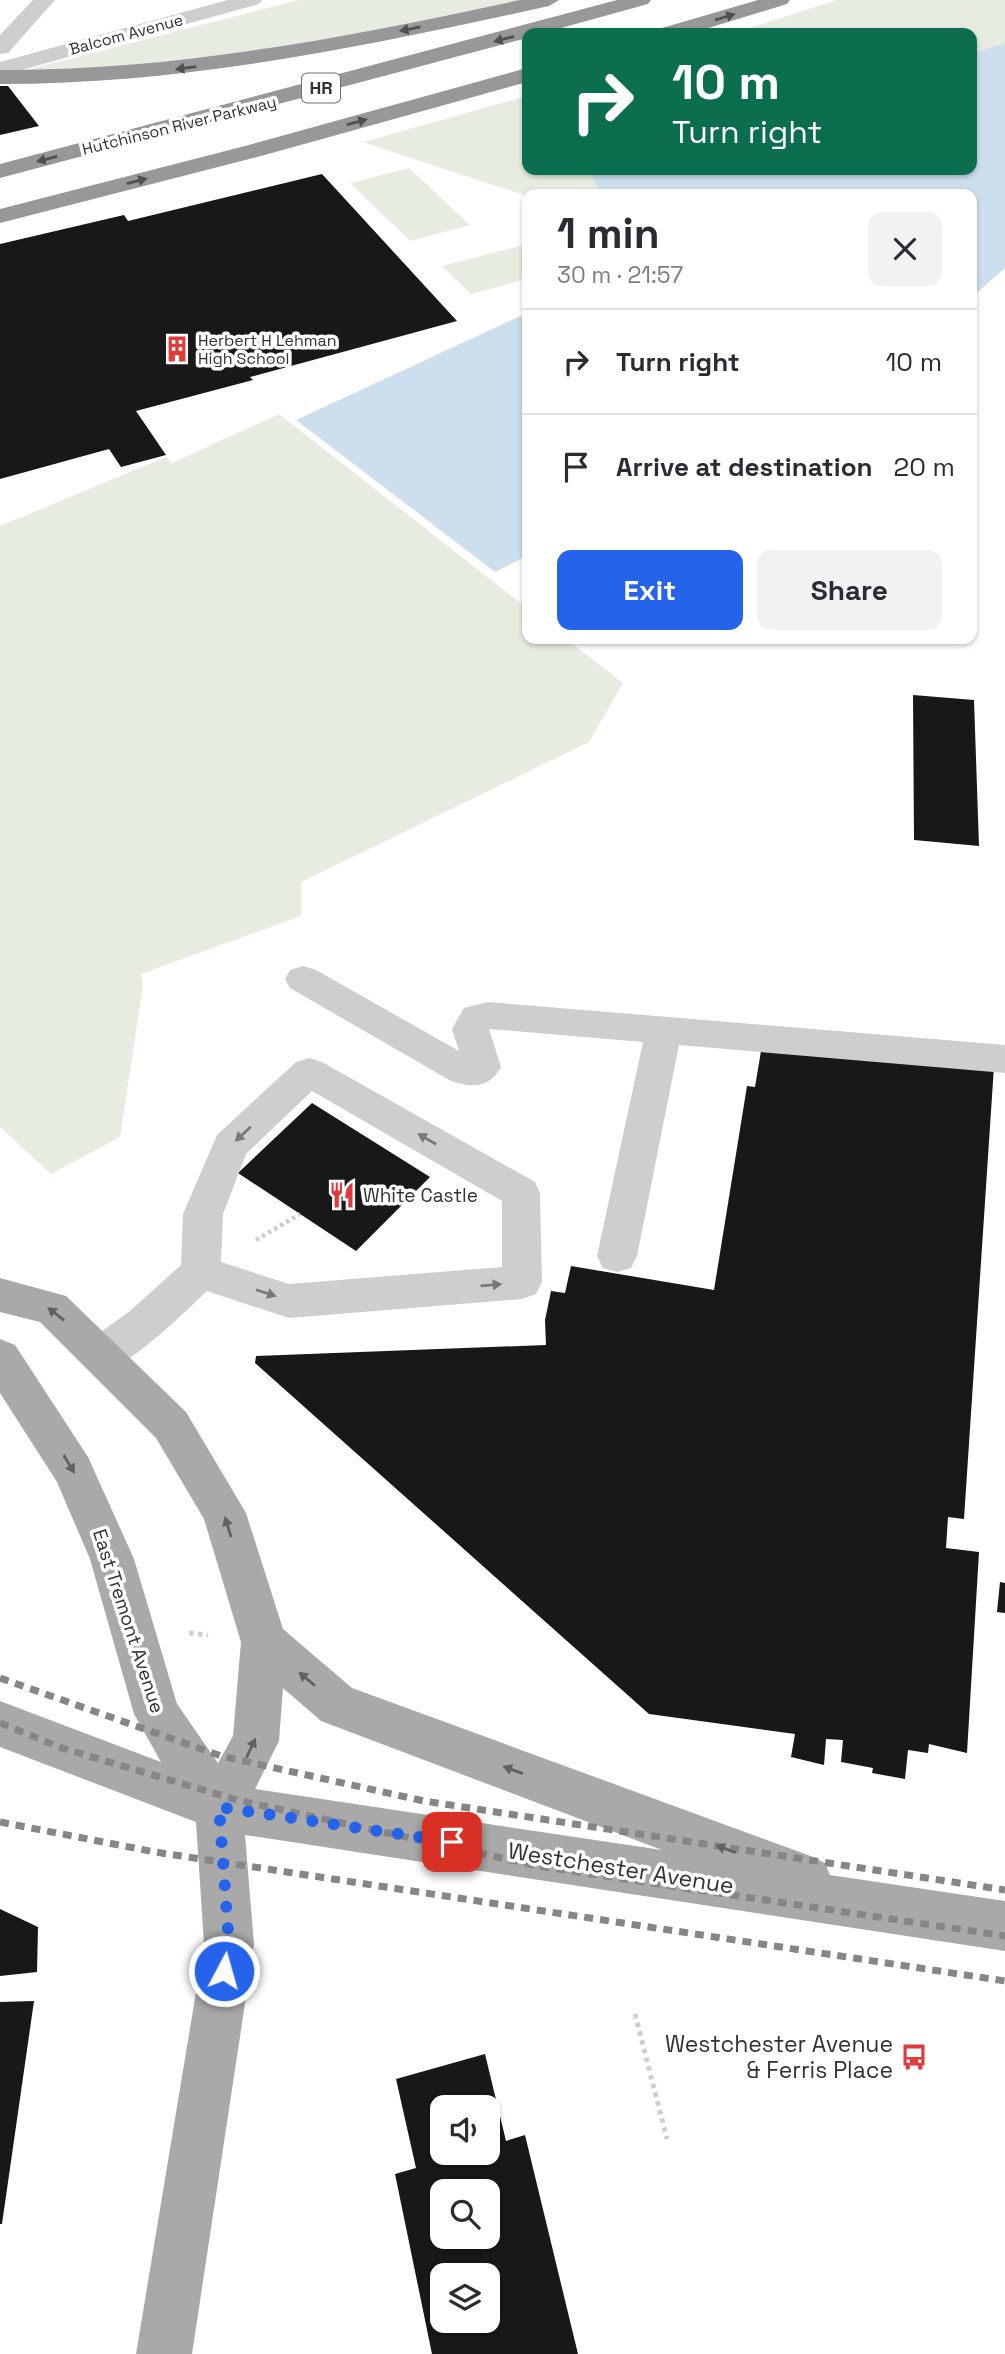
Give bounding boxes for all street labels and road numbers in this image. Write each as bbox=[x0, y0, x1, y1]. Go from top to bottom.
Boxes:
street label: Balcom Avenue bbox=[67, 9, 186, 60]
road number: HR bbox=[302, 74, 340, 102]
street label: Hutchinson River Parkway bbox=[80, 91, 278, 160]
street label: East Tremont Avenue bbox=[87, 1526, 170, 1716]
street label: Westchester Avenue bbox=[506, 1835, 736, 1901]

